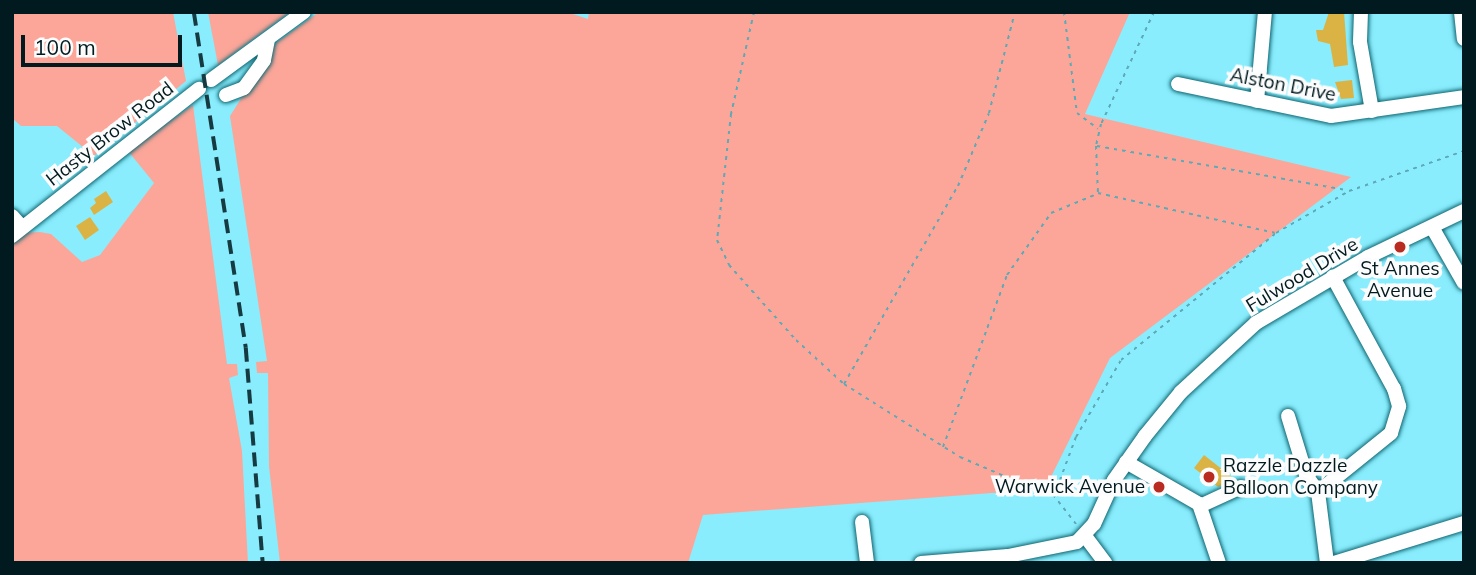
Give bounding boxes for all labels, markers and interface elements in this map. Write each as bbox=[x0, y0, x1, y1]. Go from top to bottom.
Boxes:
scale bar bbox=[24, 21, 186, 65]
text: 100 m bbox=[34, 34, 96, 60]
street label: Alston Drive bbox=[1228, 64, 1338, 106]
street label: Hasty Brow Road bbox=[42, 77, 178, 191]
street label: Fulwood Drive bbox=[1242, 233, 1362, 317]
marker: St Annes Avenue bbox=[1392, 239, 1408, 255]
place label: St Annes Avenue bbox=[1360, 258, 1440, 302]
place label: Razzle Dazzle Balloon Company bbox=[1223, 455, 1378, 499]
marker: Razzle Dazzle Balloon Company bbox=[1201, 469, 1217, 485]
place label: Warwick Avenue bbox=[995, 476, 1145, 498]
marker: Warwick Avenue bbox=[1151, 479, 1167, 495]

